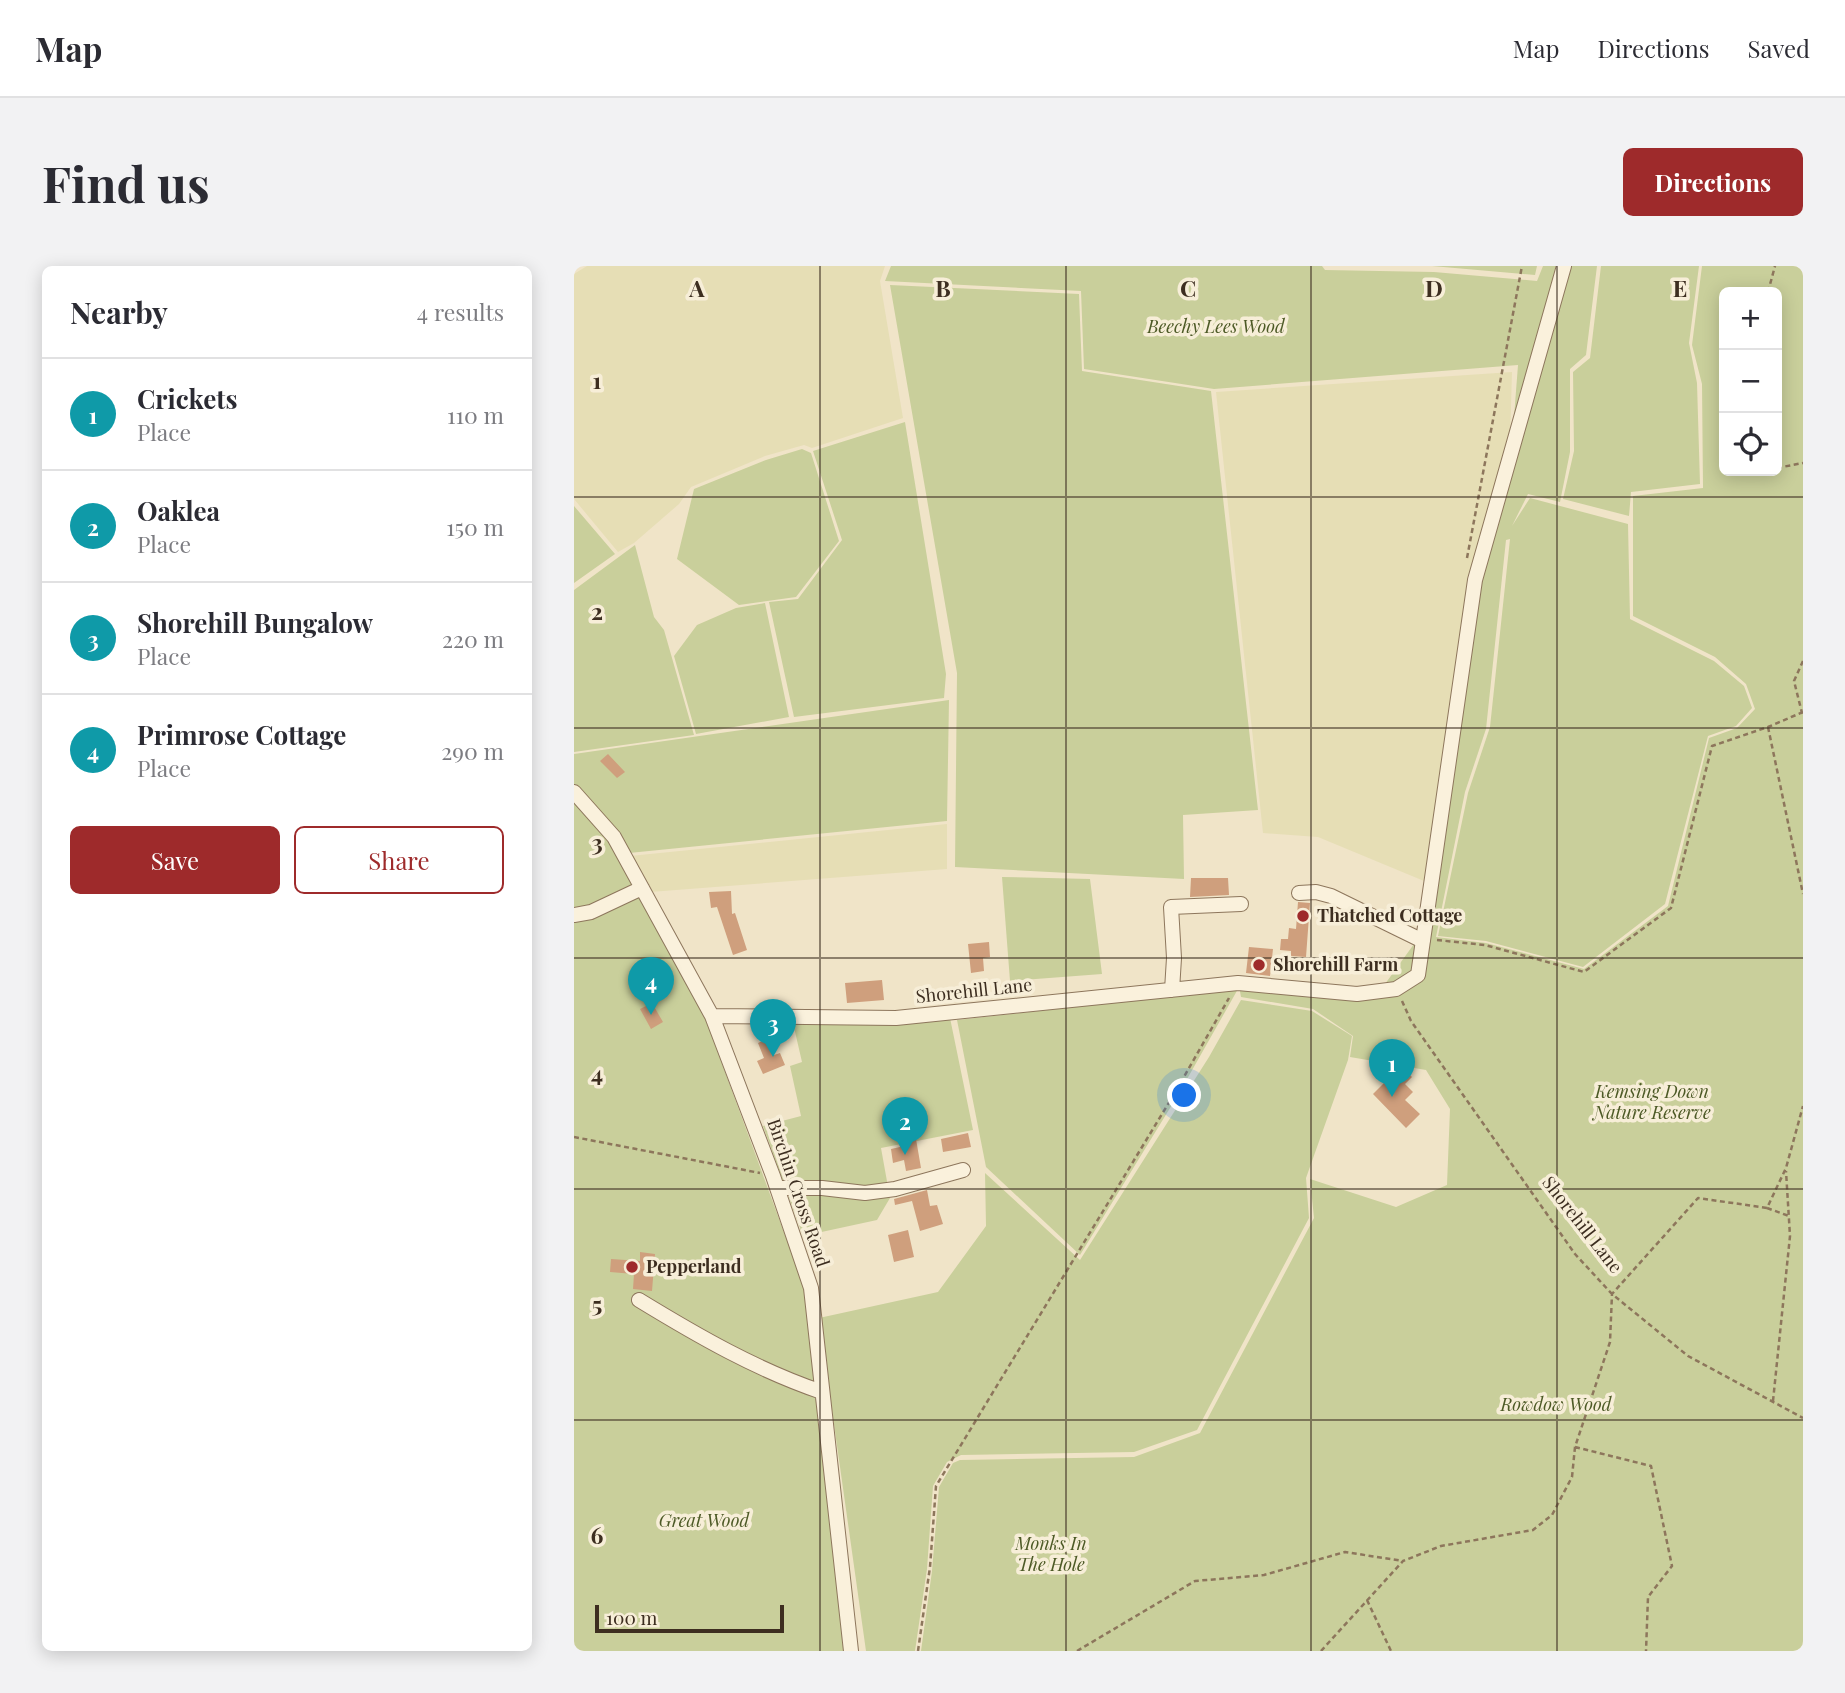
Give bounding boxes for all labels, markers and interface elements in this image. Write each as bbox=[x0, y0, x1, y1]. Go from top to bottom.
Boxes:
text: Map bbox=[35, 26, 102, 70]
text: Map bbox=[1513, 32, 1559, 64]
text: Directions bbox=[1597, 32, 1710, 64]
text: Saved bbox=[1748, 32, 1810, 64]
button: Directions bbox=[1623, 148, 1803, 216]
text: Find us bbox=[42, 150, 210, 215]
text: A bbox=[688, 272, 705, 303]
text: B bbox=[935, 272, 951, 303]
text: C bbox=[1180, 272, 1196, 303]
text: D bbox=[1425, 272, 1443, 303]
text: E bbox=[1673, 272, 1687, 303]
map controls bbox=[1719, 287, 1782, 476]
button: + bbox=[1719, 287, 1782, 350]
text: Nearby bbox=[70, 292, 168, 332]
text: 4 results bbox=[417, 296, 504, 327]
park label: Beechy Lees Wood bbox=[1146, 314, 1286, 338]
button: − bbox=[1719, 350, 1782, 413]
text: 1 bbox=[593, 364, 602, 395]
text: Crickets bbox=[137, 381, 237, 416]
text: 1 bbox=[89, 399, 97, 430]
text: 110 m bbox=[447, 399, 504, 430]
button: locate bbox=[1719, 413, 1782, 476]
text: Place bbox=[137, 416, 191, 447]
text: Oaklea bbox=[137, 493, 220, 528]
text: 2 bbox=[87, 511, 99, 542]
text: 150 m bbox=[446, 511, 504, 542]
text: Place bbox=[137, 528, 191, 559]
text: 2 bbox=[591, 595, 603, 626]
text: Shorehill Bungalow bbox=[137, 605, 373, 640]
text: 3 bbox=[87, 623, 99, 654]
text: 220 m bbox=[442, 623, 504, 654]
text: Place bbox=[137, 640, 191, 671]
text: Primrose Cottage bbox=[137, 717, 346, 752]
text: 4 bbox=[87, 735, 99, 766]
text: 290 m bbox=[441, 735, 504, 766]
text: Place bbox=[137, 752, 191, 783]
button: Save bbox=[70, 826, 280, 894]
button: Share bbox=[294, 826, 504, 894]
text: 3 bbox=[591, 826, 603, 857]
place label: Thatched Cottage bbox=[1317, 903, 1462, 927]
marker: Thatched Cottage bbox=[1295, 908, 1311, 924]
place label: Shorehill Farm bbox=[1273, 952, 1399, 976]
pin: 4 bbox=[628, 957, 674, 1015]
marker: Shorehill Farm bbox=[1251, 957, 1267, 973]
street label: Shorehill Lane bbox=[914, 972, 1033, 1008]
pin: 3 bbox=[750, 999, 796, 1057]
pin: 1 bbox=[1369, 1039, 1415, 1097]
text: 4 bbox=[591, 1057, 603, 1088]
your location bbox=[1167, 1078, 1201, 1112]
park label: Kemsing Down Nature Reserve bbox=[1591, 1079, 1711, 1124]
pin: 2 bbox=[882, 1097, 928, 1155]
street label: Birchin Cross Road bbox=[762, 1115, 836, 1271]
street label: Shorehill Lane bbox=[1537, 1171, 1628, 1278]
place label: Pepperland bbox=[646, 1254, 742, 1278]
marker: Pepperland bbox=[624, 1259, 640, 1275]
text: 5 bbox=[592, 1288, 602, 1319]
park label: Rowdow Wood bbox=[1499, 1392, 1613, 1416]
park label: Great Wood bbox=[659, 1508, 750, 1532]
text: 6 bbox=[591, 1519, 604, 1550]
park label: Monks In The Hole bbox=[1014, 1531, 1087, 1576]
scale bar bbox=[595, 1602, 784, 1634]
text: 100 m bbox=[606, 1604, 657, 1630]

